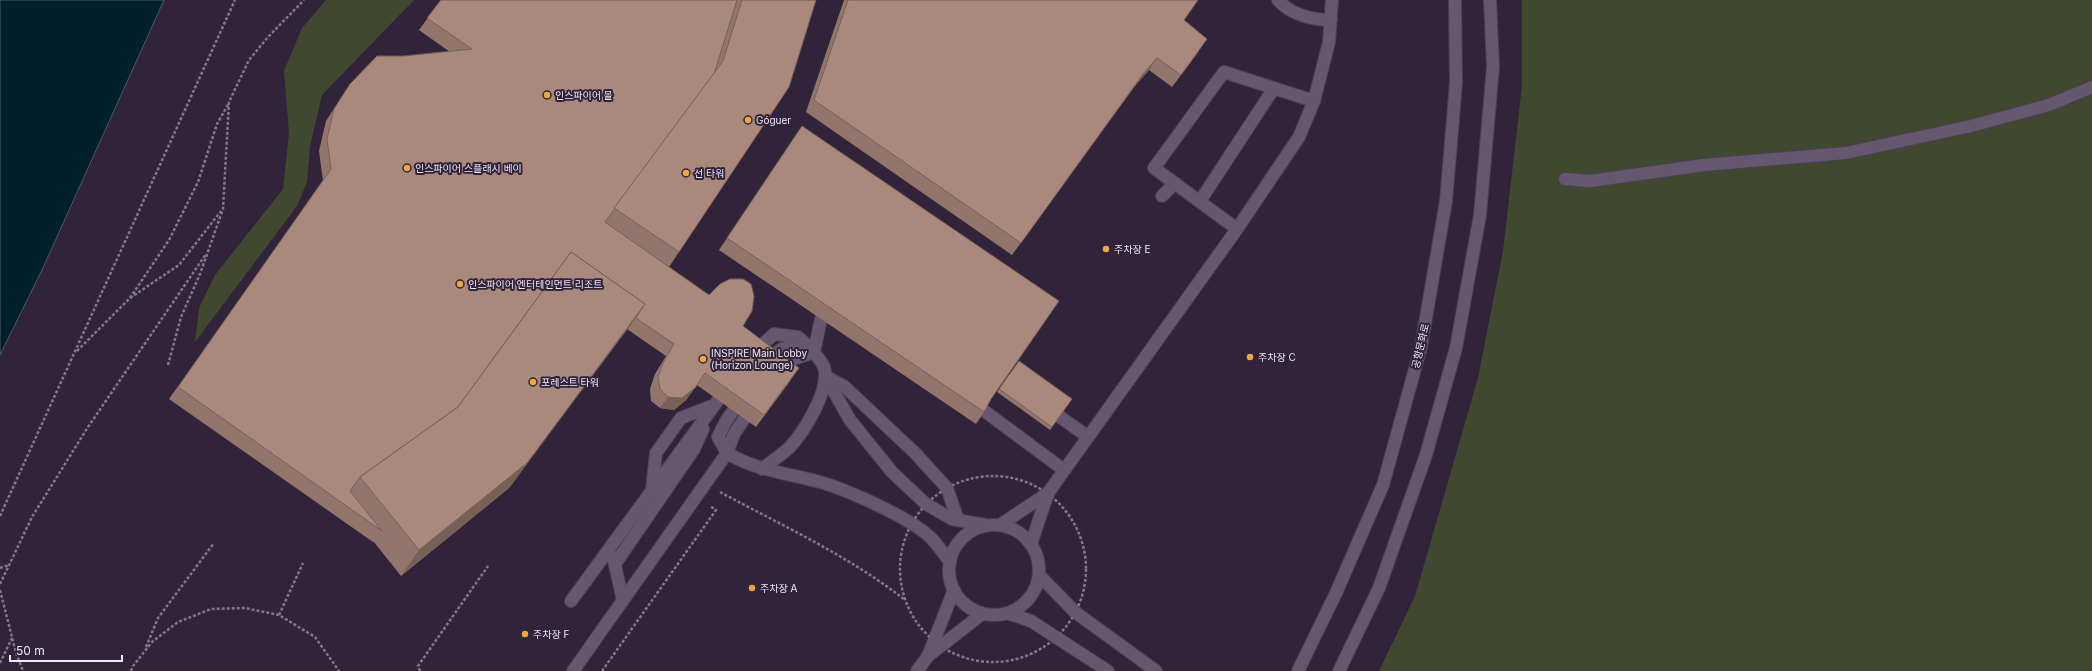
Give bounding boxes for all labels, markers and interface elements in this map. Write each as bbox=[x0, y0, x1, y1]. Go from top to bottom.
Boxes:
place label: 인스파이어 몰 bbox=[555, 89, 613, 101]
marker: 인스파이어 몰 bbox=[542, 90, 552, 100]
place label: Góguer bbox=[756, 114, 791, 126]
marker: Góguer bbox=[743, 115, 753, 125]
place label: 인스파이어 스플래시 베이 bbox=[415, 162, 522, 174]
marker: 인스파이어 스플래시 베이 bbox=[402, 163, 412, 173]
place label: 선 타워 bbox=[694, 167, 724, 179]
marker: 선 타워 bbox=[681, 168, 691, 178]
place label: 주차장 E bbox=[1114, 243, 1150, 255]
marker: 주차장 E bbox=[1101, 244, 1111, 254]
place label: 인스파이어 엔터테인먼트 리조트 bbox=[468, 278, 602, 290]
marker: 인스파이어 엔터테인먼트 리조트 bbox=[455, 279, 465, 289]
street label: 공항문화로 bbox=[1409, 322, 1431, 370]
place label: INSPIRE Main Lobby (Horizon Lounge) bbox=[711, 347, 807, 371]
place label: 주차장 C bbox=[1258, 351, 1296, 363]
marker: 주차장 C bbox=[1245, 352, 1255, 362]
marker: INSPIRE Main Lobby (Horizon Lounge) bbox=[698, 354, 708, 364]
place label: 포레스트 타워 bbox=[541, 376, 599, 388]
marker: 포레스트 타워 bbox=[528, 377, 538, 387]
place label: 주차장 A bbox=[760, 582, 797, 594]
marker: 주차장 A bbox=[747, 583, 757, 593]
place label: 주차장 F bbox=[533, 628, 569, 640]
marker: 주차장 F bbox=[520, 629, 530, 639]
scale bar bbox=[10, 637, 122, 663]
text: 50 m bbox=[16, 643, 45, 658]

